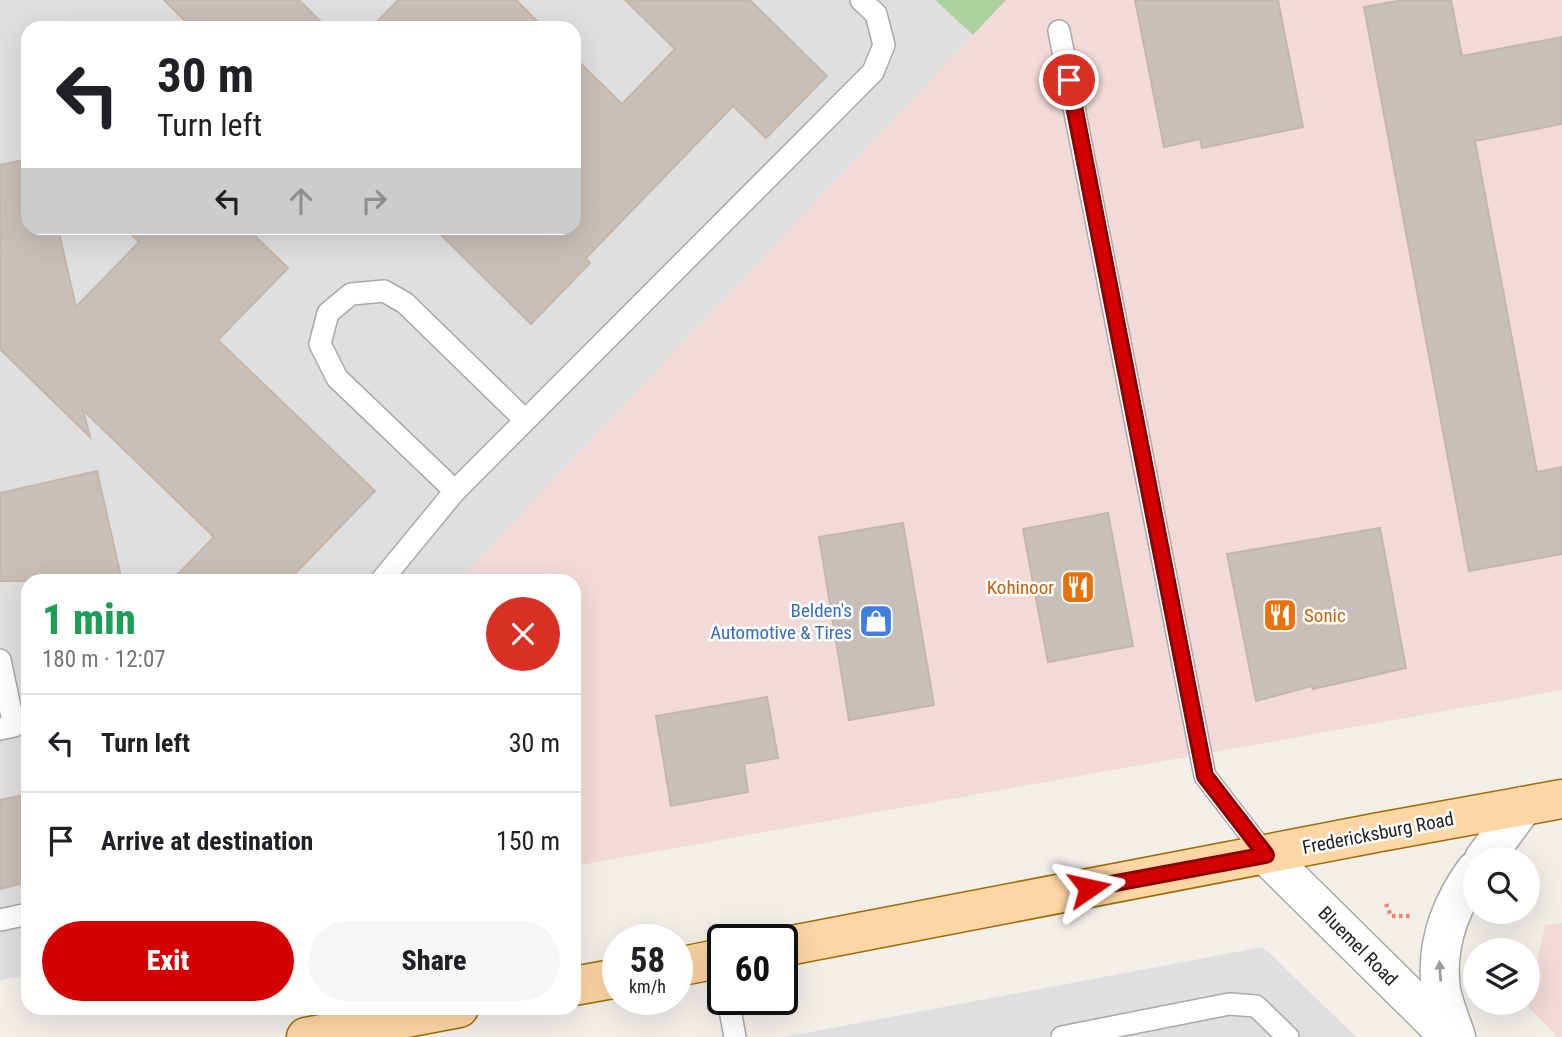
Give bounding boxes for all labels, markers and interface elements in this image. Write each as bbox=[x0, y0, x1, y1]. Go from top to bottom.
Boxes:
text: 30 m bbox=[157, 47, 254, 104]
icon: left bbox=[42, 49, 133, 140]
pin bbox=[1039, 50, 1099, 110]
icon: arrive bbox=[1050, 61, 1088, 99]
text: Turn left bbox=[157, 106, 262, 144]
icon: left bbox=[209, 182, 247, 220]
icon: ahead bbox=[282, 182, 320, 220]
icon: right bbox=[355, 182, 393, 220]
restaurant icon: Kohinoor bbox=[1059, 568, 1097, 606]
place label: Kohinoor bbox=[987, 576, 1054, 599]
text: 1 min bbox=[42, 595, 136, 644]
restaurant icon: Sonic bbox=[1261, 596, 1299, 634]
button: close bbox=[486, 597, 560, 671]
place label: Belden's Automotive & Tires bbox=[710, 599, 852, 644]
shop icon: Belden's Automotive & Tires bbox=[857, 602, 895, 640]
place label: Sonic bbox=[1304, 604, 1346, 627]
text: 180 m · 12:07 bbox=[42, 646, 166, 673]
icon: left bbox=[42, 724, 80, 762]
text: Turn left bbox=[101, 728, 190, 758]
text: 30 m bbox=[509, 728, 560, 758]
street label: Fredericksburg Road bbox=[1300, 807, 1456, 859]
icon: arrive bbox=[42, 822, 80, 860]
text: Arrive at destination bbox=[101, 826, 313, 856]
text: 150 m bbox=[496, 826, 560, 856]
map controls bbox=[1463, 847, 1540, 1015]
button: search bbox=[1463, 847, 1540, 924]
position arrow bbox=[1052, 851, 1126, 925]
street label: Bluemel Road bbox=[1313, 901, 1403, 991]
button: Exit bbox=[42, 921, 294, 1001]
button: Share bbox=[308, 921, 560, 1001]
speed limit sign: 60 bbox=[707, 924, 798, 1015]
button: layers bbox=[1463, 938, 1540, 1015]
text: 58 bbox=[630, 940, 665, 981]
one-way arrow bbox=[1434, 960, 1445, 982]
text: km/h bbox=[629, 976, 666, 997]

